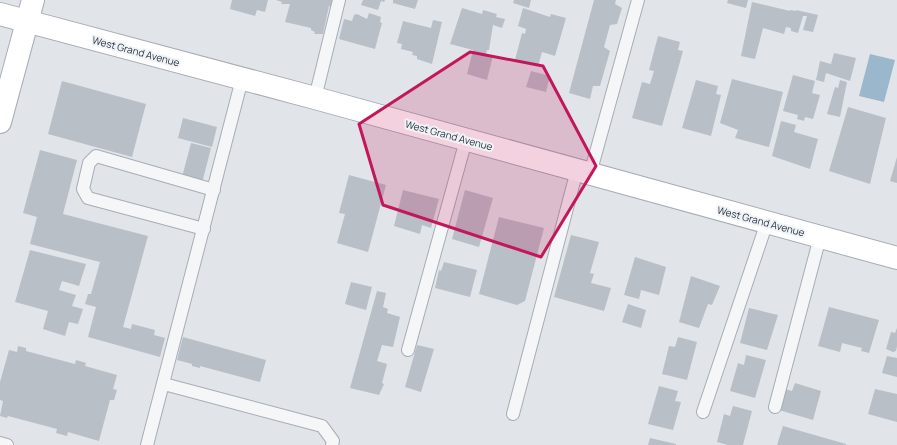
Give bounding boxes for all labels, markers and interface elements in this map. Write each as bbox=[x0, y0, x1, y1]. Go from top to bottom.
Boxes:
street label: West Grand Avenue bbox=[91, 33, 181, 69]
street label: West Grand Avenue bbox=[404, 117, 494, 153]
street label: West Grand Avenue bbox=[716, 203, 806, 239]

